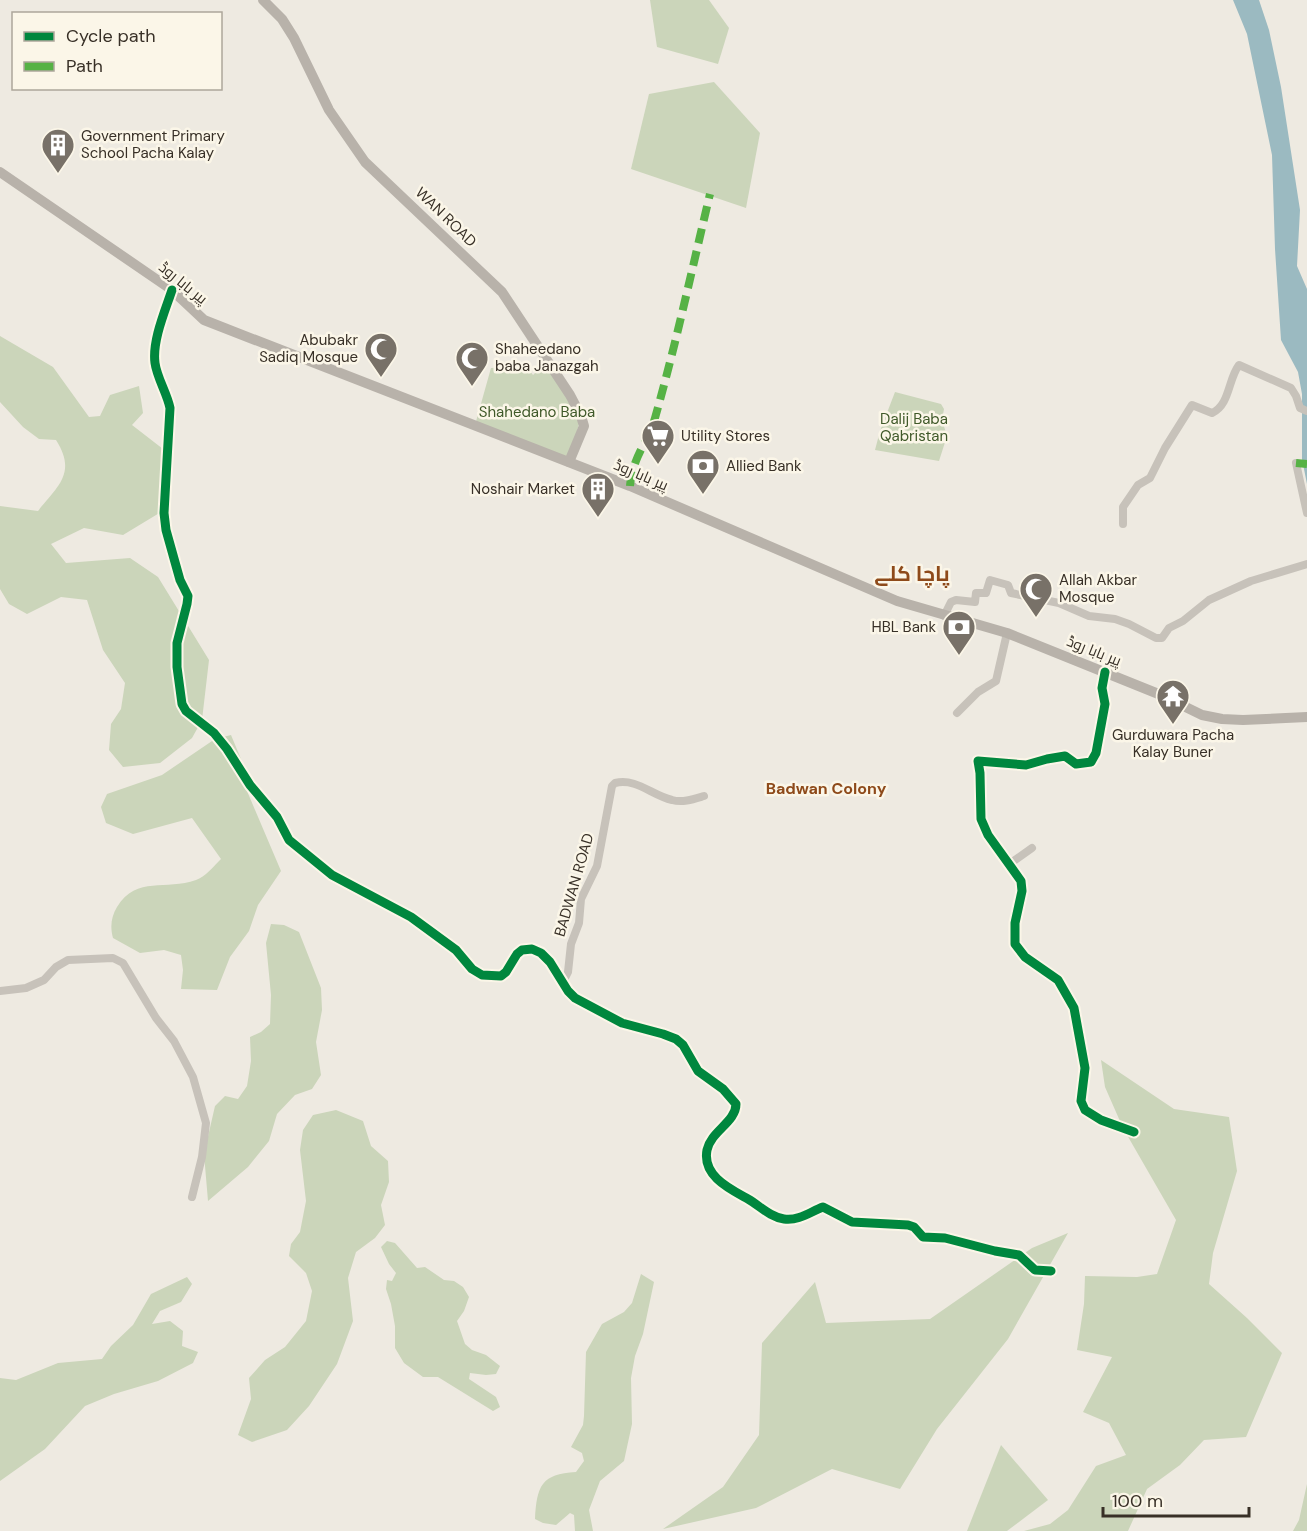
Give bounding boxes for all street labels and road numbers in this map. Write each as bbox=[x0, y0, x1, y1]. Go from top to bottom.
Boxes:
street label: WAN ROAD bbox=[411, 183, 481, 251]
street label: پیر بابا روڈ bbox=[155, 257, 211, 309]
street label: پیر بابا روڈ bbox=[611, 455, 671, 495]
street label: پیر بابا روڈ bbox=[1064, 631, 1124, 671]
street label: BADWAN ROAD bbox=[550, 831, 598, 939]

